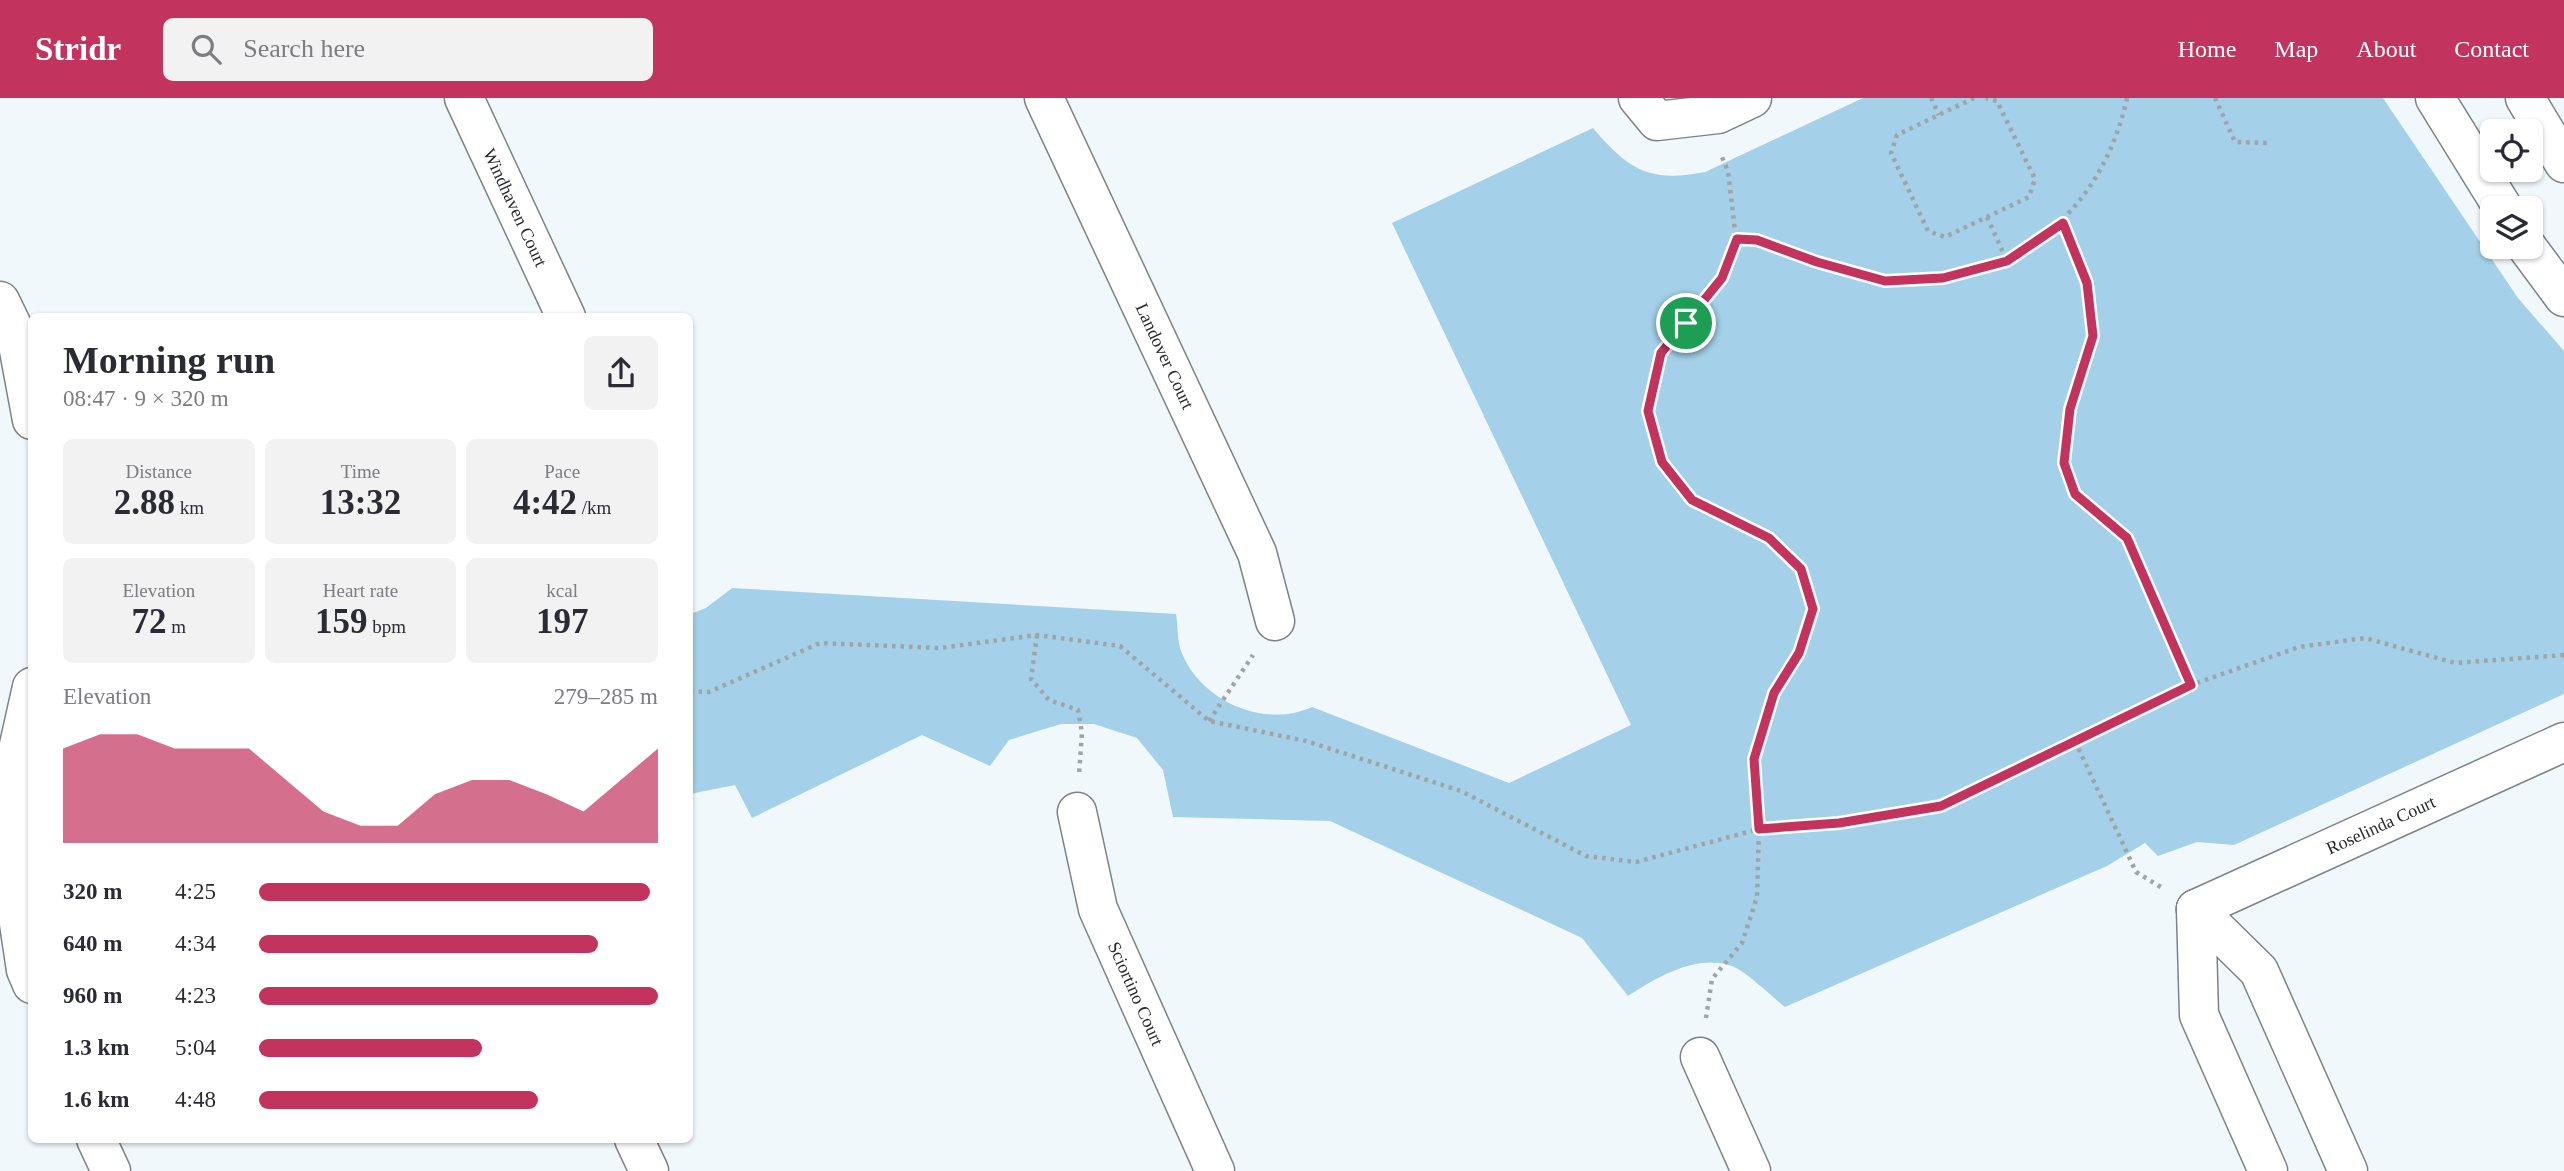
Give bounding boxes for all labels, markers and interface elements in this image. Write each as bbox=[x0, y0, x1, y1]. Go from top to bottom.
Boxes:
search box bbox=[163, 18, 653, 81]
icon: search bbox=[187, 30, 225, 68]
text: Stridr bbox=[35, 31, 121, 67]
text: Search here bbox=[243, 34, 365, 63]
text: Home bbox=[2178, 36, 2236, 62]
text: Map bbox=[2274, 36, 2318, 62]
text: About bbox=[2356, 36, 2416, 62]
text: Contact bbox=[2454, 36, 2529, 62]
map controls bbox=[2480, 119, 2543, 259]
button: locate bbox=[2480, 119, 2543, 182]
street label: Windhaven Court bbox=[479, 146, 551, 270]
button: layers bbox=[2480, 196, 2543, 259]
pin bbox=[1656, 293, 1716, 353]
street label: Landover Court bbox=[1131, 300, 1198, 412]
icon: arrive bbox=[1667, 304, 1705, 342]
button: share bbox=[584, 336, 658, 410]
text: Morning run bbox=[63, 339, 275, 381]
text: 08:47 · 9 × 320 m bbox=[63, 386, 229, 411]
text: Distance bbox=[126, 461, 192, 482]
text: Time bbox=[341, 461, 380, 482]
text: Pace bbox=[544, 461, 580, 482]
text: 2.88 bbox=[114, 483, 175, 522]
text: 13:32 bbox=[320, 483, 401, 522]
text: 4:42 bbox=[513, 483, 577, 522]
text: km bbox=[175, 497, 204, 518]
text: /km bbox=[577, 497, 611, 518]
text: Elevation bbox=[122, 580, 195, 601]
text: Heart rate bbox=[323, 580, 398, 601]
text: kcal bbox=[546, 580, 578, 601]
text: 72 bbox=[132, 602, 167, 641]
text: 159 bbox=[315, 602, 367, 641]
text: 197 bbox=[536, 602, 588, 641]
text: m bbox=[167, 616, 186, 637]
text: bpm bbox=[367, 616, 406, 637]
text: Elevation bbox=[63, 684, 151, 709]
text: 279–285 m bbox=[554, 684, 658, 709]
street label: Roselinda Court bbox=[2323, 792, 2439, 859]
text: 320 m bbox=[63, 879, 122, 904]
text: 4:25 bbox=[175, 879, 216, 904]
text: 640 m bbox=[63, 931, 122, 956]
text: 4:34 bbox=[175, 931, 216, 956]
street label: Sciortino Court bbox=[1104, 939, 1168, 1049]
text: 960 m bbox=[63, 983, 122, 1008]
text: 4:23 bbox=[175, 983, 216, 1008]
text: 1.3 km bbox=[63, 1035, 129, 1060]
text: 5:04 bbox=[175, 1035, 216, 1060]
text: 1.6 km bbox=[63, 1087, 129, 1112]
text: 4:48 bbox=[175, 1087, 216, 1112]

